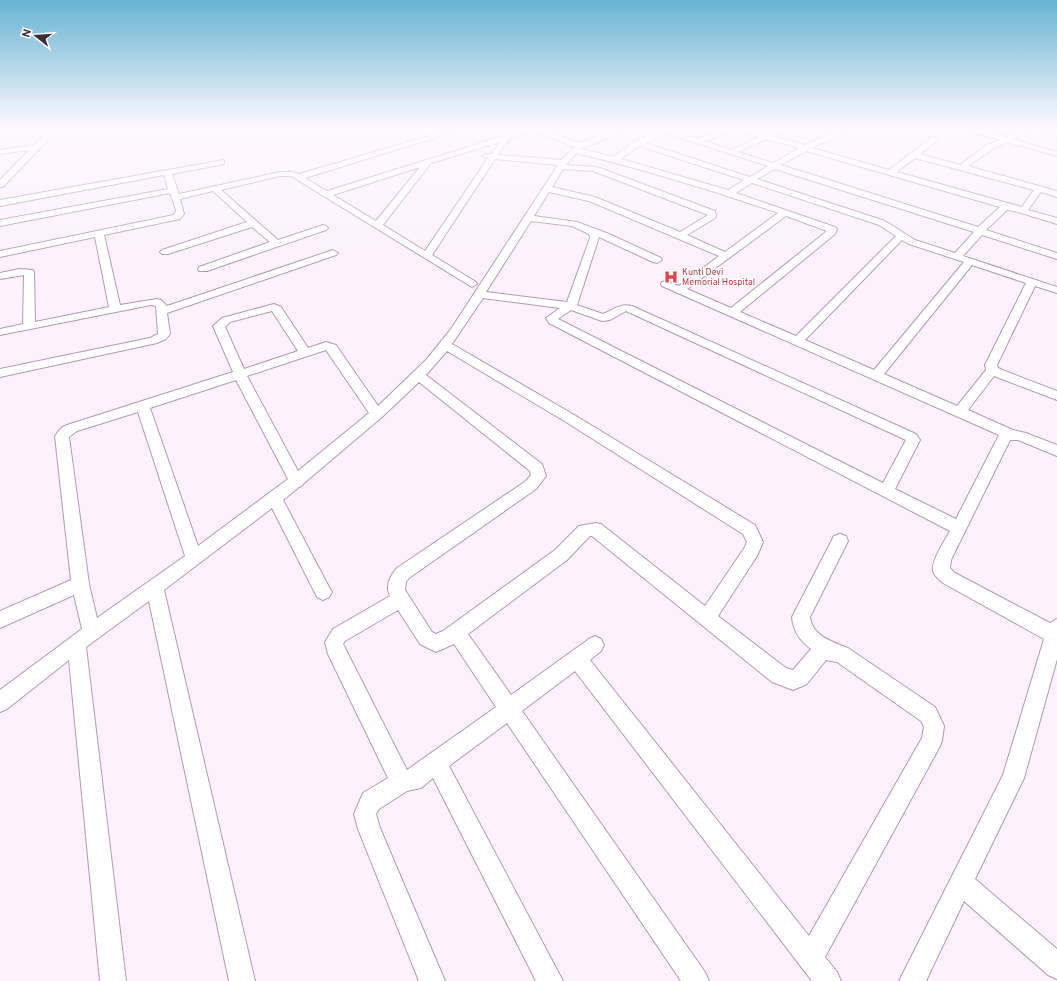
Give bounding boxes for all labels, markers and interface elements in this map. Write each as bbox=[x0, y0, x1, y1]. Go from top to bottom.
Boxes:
north arrow bbox=[16, 16, 56, 56]
text: N bbox=[20, 28, 35, 39]
place label: Kunti Devi Memorial Hospital bbox=[682, 267, 755, 288]
hospital icon: Kunti Devi Memorial Hospital bbox=[663, 269, 679, 285]

